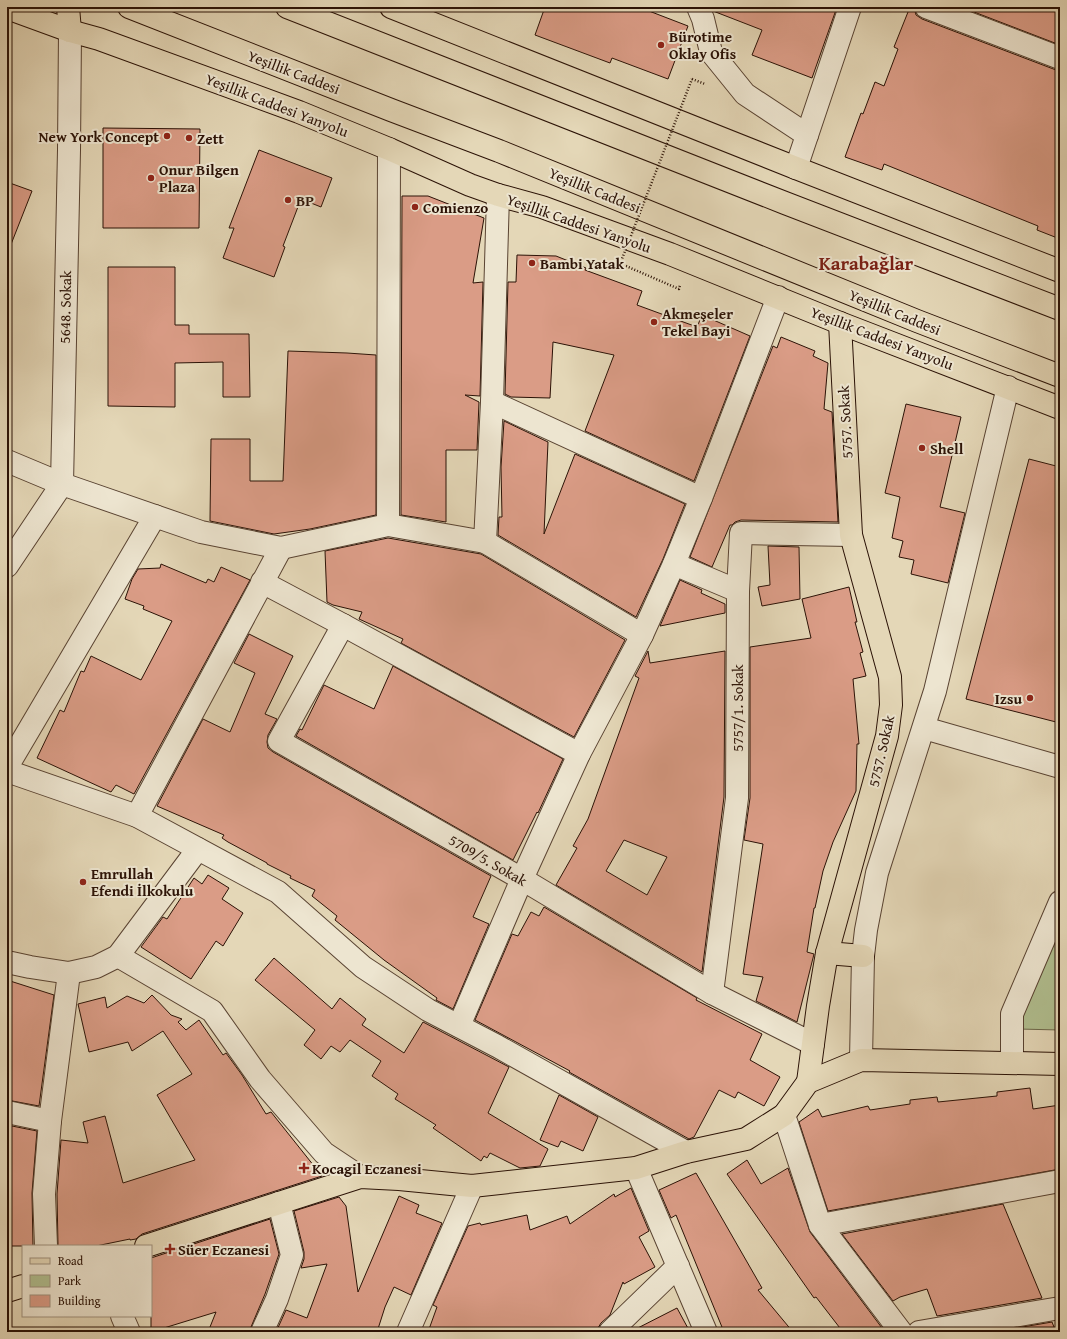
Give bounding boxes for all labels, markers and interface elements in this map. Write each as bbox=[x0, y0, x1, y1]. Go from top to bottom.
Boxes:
place label: Bürotime Oklay Ofis bbox=[669, 26, 736, 64]
marker: Bürotime Oklay Ofis bbox=[656, 40, 666, 50]
street label: Yeşillik Caddesi bbox=[245, 45, 343, 99]
street label: Yeşillik Caddesi Yanyolu bbox=[203, 68, 352, 142]
place label: New York Concept bbox=[39, 126, 159, 147]
place label: Zett bbox=[197, 128, 224, 149]
marker: New York Concept bbox=[162, 131, 172, 141]
marker: Zett bbox=[184, 133, 194, 143]
place label: Onur Bilgen Plaza bbox=[159, 159, 239, 197]
street label: Yeşillik Caddesi bbox=[546, 162, 644, 218]
marker: Onur Bilgen Plaza bbox=[146, 173, 156, 183]
street label: Yeşillik Caddesi Yanyolu bbox=[504, 188, 655, 258]
place label: BP bbox=[296, 190, 314, 211]
marker: BP bbox=[283, 195, 293, 205]
place label: Comienzo bbox=[423, 197, 488, 218]
marker: Comienzo bbox=[410, 202, 420, 212]
district label: Karabağlar bbox=[819, 249, 914, 277]
place label: Bambi Yatak bbox=[540, 253, 624, 274]
marker: Bambi Yatak bbox=[527, 258, 537, 268]
street label: 5648. Sokak bbox=[54, 270, 76, 344]
street label: Yeşillik Caddesi bbox=[846, 284, 944, 340]
street label: Yeşillik Caddesi Yanyolu bbox=[808, 301, 957, 375]
place label: Akmeşeler Tekel Bayi bbox=[662, 303, 733, 341]
marker: Akmeşeler Tekel Bayi bbox=[649, 317, 659, 327]
street label: 5757. Sokak bbox=[833, 385, 857, 459]
place label: Shell bbox=[930, 438, 964, 459]
marker: Shell bbox=[917, 443, 927, 453]
street label: 5757/1. Sokak bbox=[727, 664, 748, 752]
place label: Izsu bbox=[995, 688, 1022, 709]
marker: Izsu bbox=[1025, 693, 1035, 703]
street label: 5757. Sokak bbox=[863, 713, 900, 789]
street label: 5709/5. Sokak bbox=[445, 829, 531, 891]
place label: Emrullah Efendi İlkokulu bbox=[91, 863, 194, 901]
marker: Emrullah Efendi İlkokulu bbox=[78, 877, 88, 887]
place label: Kocagil Eczanesi bbox=[312, 1158, 422, 1179]
marker: Kocagil Eczanesi bbox=[299, 1163, 309, 1173]
place label: Süer Eczanesi bbox=[178, 1239, 270, 1260]
marker: Süer Eczanesi bbox=[165, 1244, 175, 1254]
legend bbox=[22, 1245, 152, 1317]
text: Road bbox=[58, 1252, 84, 1269]
text: Park bbox=[58, 1272, 82, 1289]
text: Building bbox=[58, 1292, 101, 1309]

